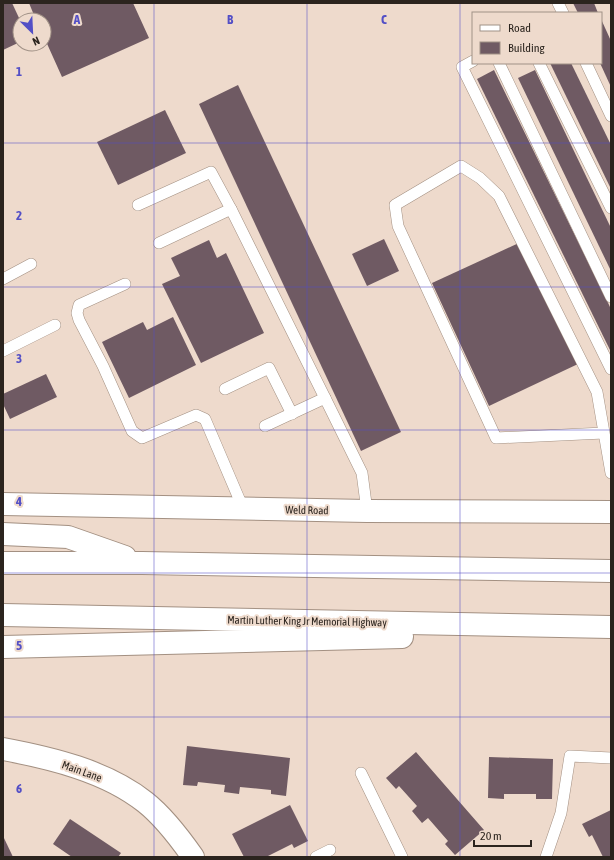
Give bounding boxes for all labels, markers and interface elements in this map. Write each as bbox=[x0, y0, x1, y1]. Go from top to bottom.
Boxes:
north arrow bbox=[12, 12, 52, 52]
text: A bbox=[73, 12, 81, 27]
text: B bbox=[227, 12, 234, 27]
text: C bbox=[381, 12, 387, 27]
legend bbox=[472, 12, 602, 64]
text: Road bbox=[508, 21, 531, 35]
text: N bbox=[31, 34, 41, 48]
text: Building bbox=[508, 41, 546, 55]
text: 1 bbox=[16, 64, 22, 79]
text: 2 bbox=[16, 208, 22, 223]
text: 3 bbox=[16, 351, 22, 366]
text: 4 bbox=[15, 494, 22, 509]
street label: Weld Road bbox=[285, 504, 329, 516]
street label: Martin Luther King Jr Memorial Highway bbox=[227, 614, 387, 628]
text: 5 bbox=[16, 638, 22, 653]
street label: Main Lane bbox=[60, 758, 104, 784]
text: 6 bbox=[16, 781, 22, 796]
scale bar bbox=[474, 822, 531, 848]
text: 20 m bbox=[480, 829, 502, 843]

